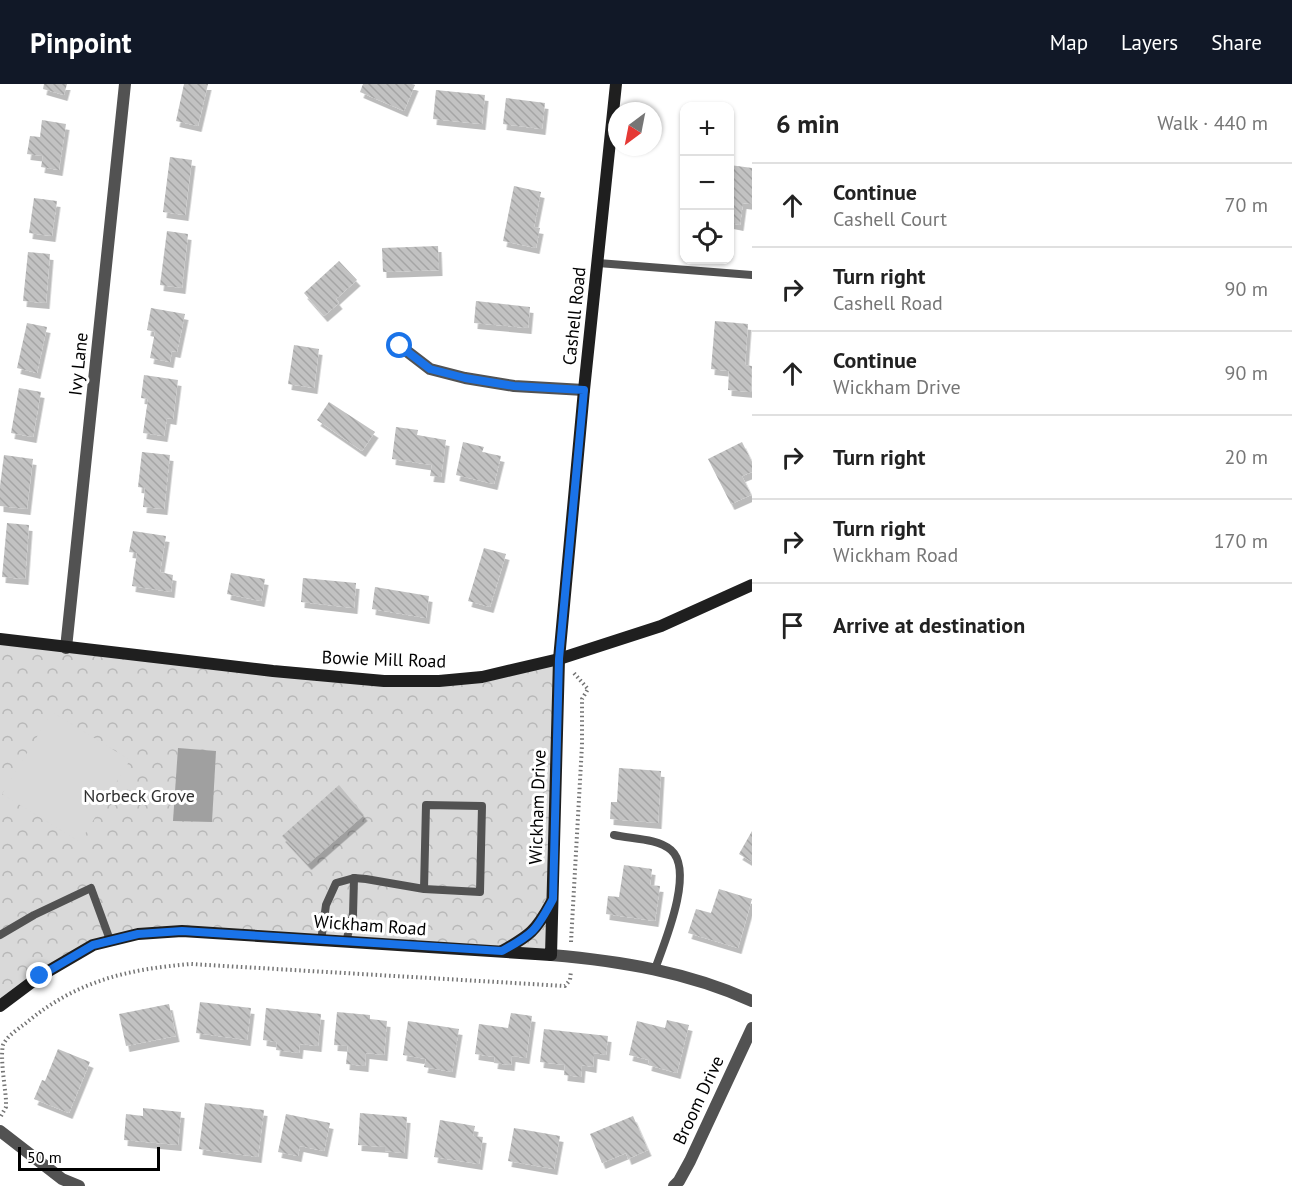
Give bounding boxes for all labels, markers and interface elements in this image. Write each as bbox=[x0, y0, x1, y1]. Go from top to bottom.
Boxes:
text: Pinpoint bbox=[30, 24, 132, 61]
text: Map bbox=[1050, 29, 1088, 56]
text: Layers bbox=[1121, 29, 1178, 56]
text: Share bbox=[1211, 29, 1262, 56]
north arrow bbox=[608, 102, 662, 156]
map controls bbox=[680, 102, 734, 264]
button: + bbox=[680, 102, 734, 156]
text: 6 min bbox=[776, 107, 839, 140]
text: Walk · 440 m bbox=[1157, 110, 1268, 136]
button: − bbox=[680, 156, 734, 210]
text: Continue bbox=[833, 178, 917, 206]
icon: ahead bbox=[776, 189, 809, 222]
text: 70 m bbox=[1225, 192, 1268, 218]
text: Cashell Court bbox=[833, 206, 947, 232]
button: locate bbox=[680, 210, 734, 264]
text: Turn right bbox=[833, 262, 925, 290]
street label: Cashell Road bbox=[557, 266, 591, 366]
icon: right bbox=[776, 273, 809, 306]
text: 90 m bbox=[1225, 276, 1268, 302]
text: Cashell Road bbox=[833, 290, 943, 316]
street label: Ivy Lane bbox=[63, 331, 93, 397]
route start bbox=[386, 332, 412, 358]
text: Continue bbox=[833, 346, 917, 374]
icon: ahead bbox=[776, 357, 809, 390]
text: 90 m bbox=[1225, 360, 1268, 386]
text: Wickham Drive bbox=[833, 374, 961, 400]
icon: right bbox=[776, 441, 809, 474]
text: Turn right bbox=[833, 443, 925, 471]
text: 20 m bbox=[1225, 444, 1268, 470]
text: Turn right bbox=[833, 514, 925, 542]
icon: right bbox=[776, 525, 809, 558]
text: 170 m bbox=[1214, 528, 1268, 554]
text: Wickham Road bbox=[833, 542, 958, 568]
icon: arrive bbox=[776, 609, 809, 642]
text: Arrive at destination bbox=[833, 611, 1025, 639]
street label: Bowie Mill Road bbox=[321, 645, 447, 673]
street label: Wickham Drive bbox=[524, 749, 550, 865]
park label: Norbeck Grove bbox=[83, 784, 195, 807]
street label: Wickham Road bbox=[313, 910, 427, 940]
route end bbox=[26, 962, 52, 988]
street label: Broom Drive bbox=[667, 1052, 729, 1148]
scale bar bbox=[18, 1144, 160, 1172]
text: 50 m bbox=[27, 1147, 62, 1167]

